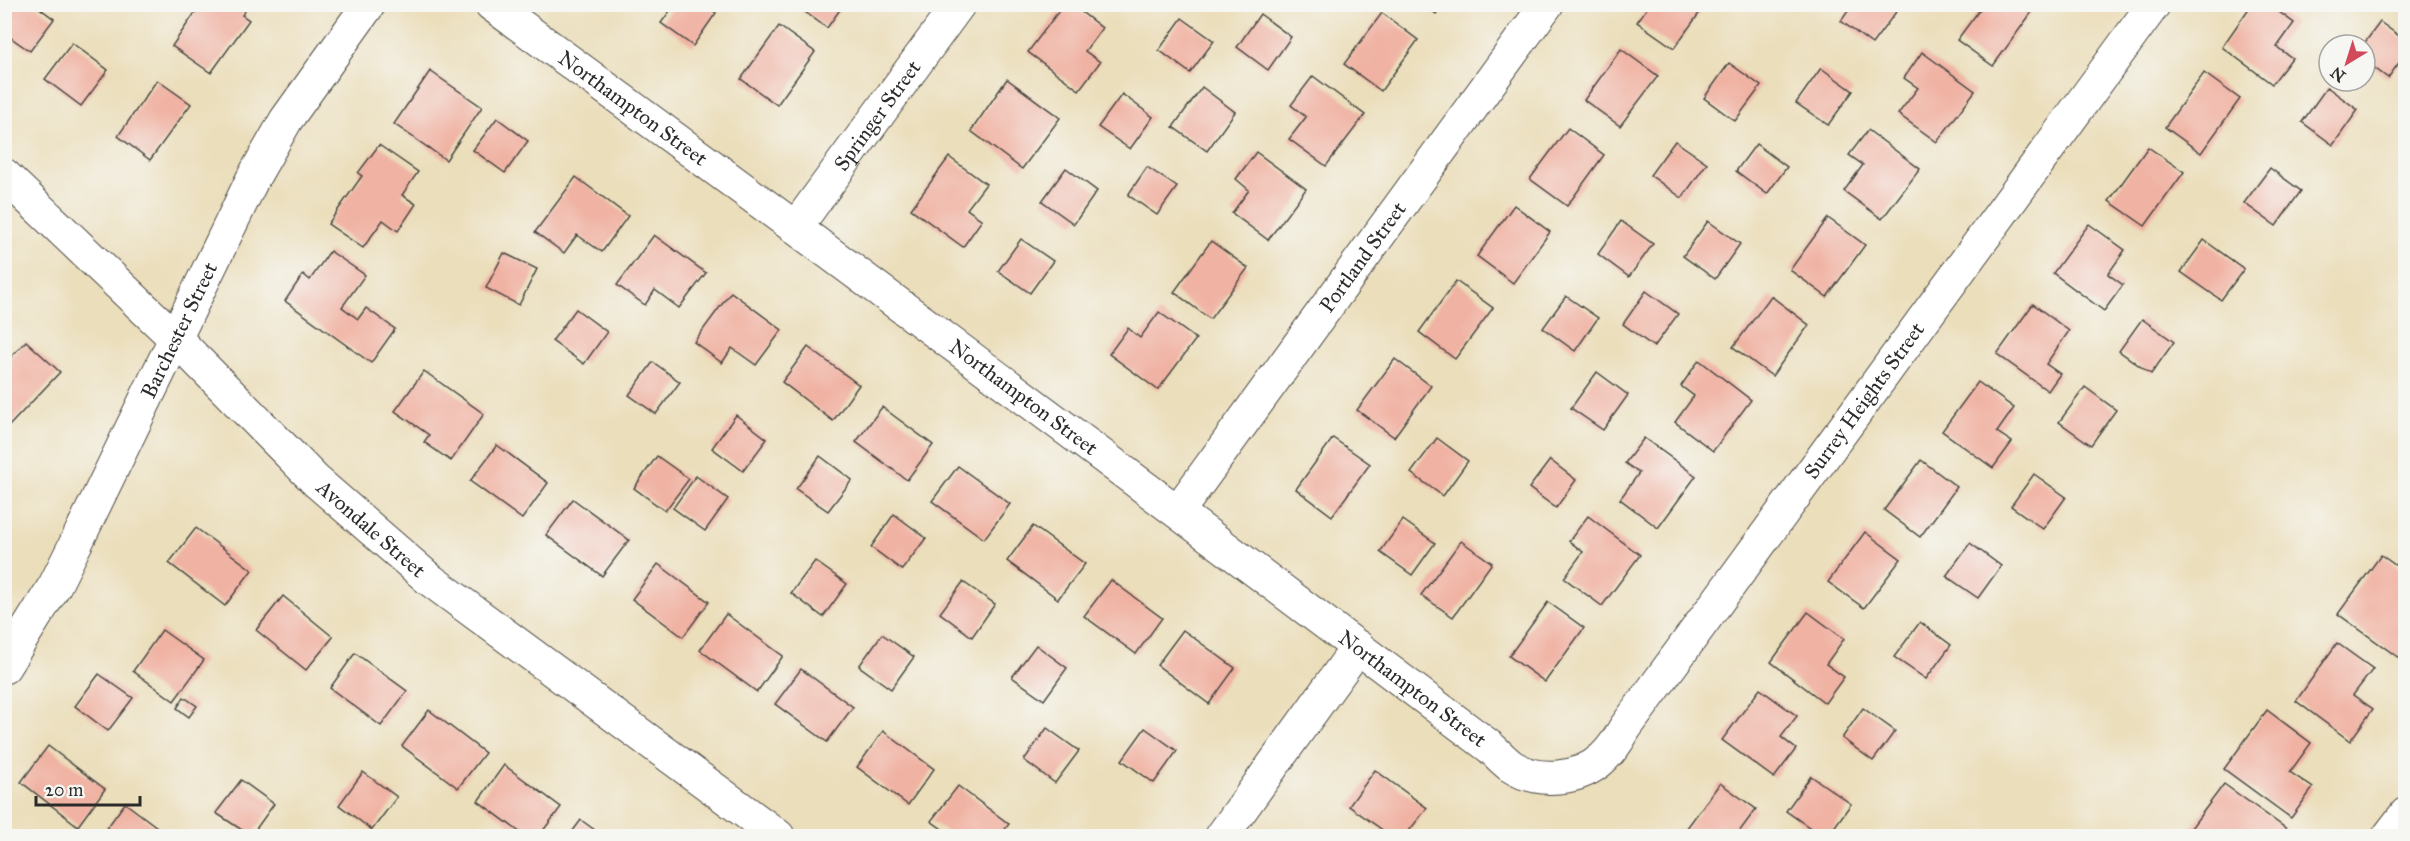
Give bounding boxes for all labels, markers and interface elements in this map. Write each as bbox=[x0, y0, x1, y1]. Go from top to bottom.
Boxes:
north arrow bbox=[2317, 33, 2377, 93]
street label: Northampton Street bbox=[553, 45, 713, 172]
street label: Springer Street bbox=[828, 55, 927, 176]
text: N bbox=[2327, 63, 2349, 86]
street label: Portland Street bbox=[1314, 196, 1412, 318]
street label: Barchester Street bbox=[135, 257, 223, 403]
street label: Surrey Heights Street bbox=[1798, 317, 1930, 484]
street label: Northampton Street bbox=[944, 333, 1103, 461]
street label: Avondale Street bbox=[310, 474, 431, 583]
street label: Northampton Street bbox=[1333, 625, 1492, 753]
scale bar bbox=[36, 769, 140, 807]
text: 20 m bbox=[45, 779, 83, 801]

